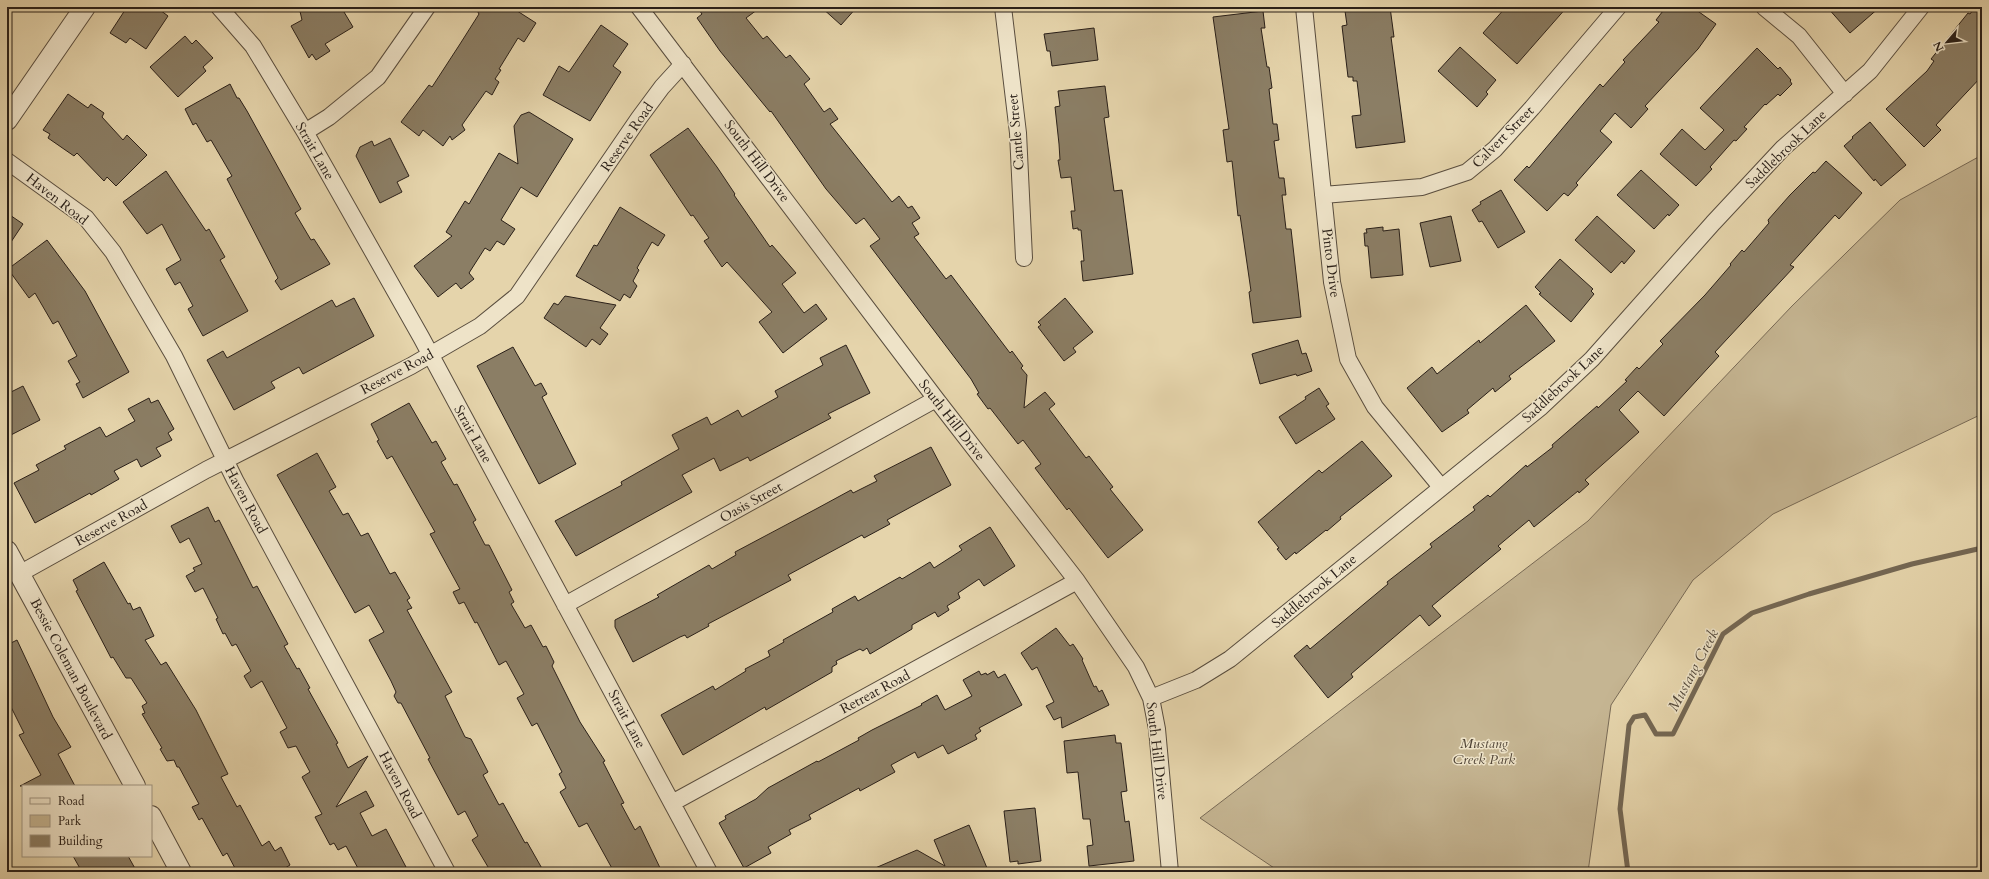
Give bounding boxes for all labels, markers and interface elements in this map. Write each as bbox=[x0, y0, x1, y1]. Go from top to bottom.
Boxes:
north arrow bbox=[1927, 22, 1967, 62]
text: N bbox=[1930, 38, 1947, 54]
street label: Cantle Street bbox=[1003, 92, 1029, 171]
street label: Reserve Road bbox=[596, 98, 658, 175]
street label: Calvert Street bbox=[1468, 101, 1539, 172]
street label: Saddlebrook Lane bbox=[1741, 105, 1831, 193]
street label: South Hill Drive bbox=[720, 116, 794, 206]
street label: Strait Lane bbox=[291, 119, 339, 183]
street label: Haven Road bbox=[22, 169, 92, 230]
street label: Pinto Drive bbox=[1317, 227, 1345, 299]
street label: Saddlebrook Lane bbox=[1518, 341, 1608, 427]
street label: Reserve Road bbox=[357, 345, 437, 399]
street label: South Hill Drive bbox=[914, 375, 990, 465]
street label: Strait Lane bbox=[449, 402, 497, 466]
street label: Haven Road bbox=[220, 463, 272, 537]
street label: Oasis Street bbox=[716, 477, 786, 527]
street label: Reserve Road bbox=[71, 495, 151, 551]
street label: Saddlebrook Lane bbox=[1267, 550, 1361, 632]
street label: Bessie Coleman Boulevard bbox=[26, 595, 117, 743]
water label: Mustang Creek bbox=[1663, 625, 1723, 715]
street label: Retreat Road bbox=[837, 665, 914, 718]
street label: Strait Lane bbox=[604, 686, 650, 752]
street label: South Hill Drive bbox=[1142, 701, 1172, 801]
park label: Mustang Creek Park bbox=[1453, 734, 1515, 769]
street label: Haven Road bbox=[374, 748, 426, 822]
legend bbox=[22, 785, 152, 857]
text: Road bbox=[58, 793, 85, 809]
text: Park bbox=[58, 813, 82, 829]
text: Building bbox=[58, 833, 103, 849]

